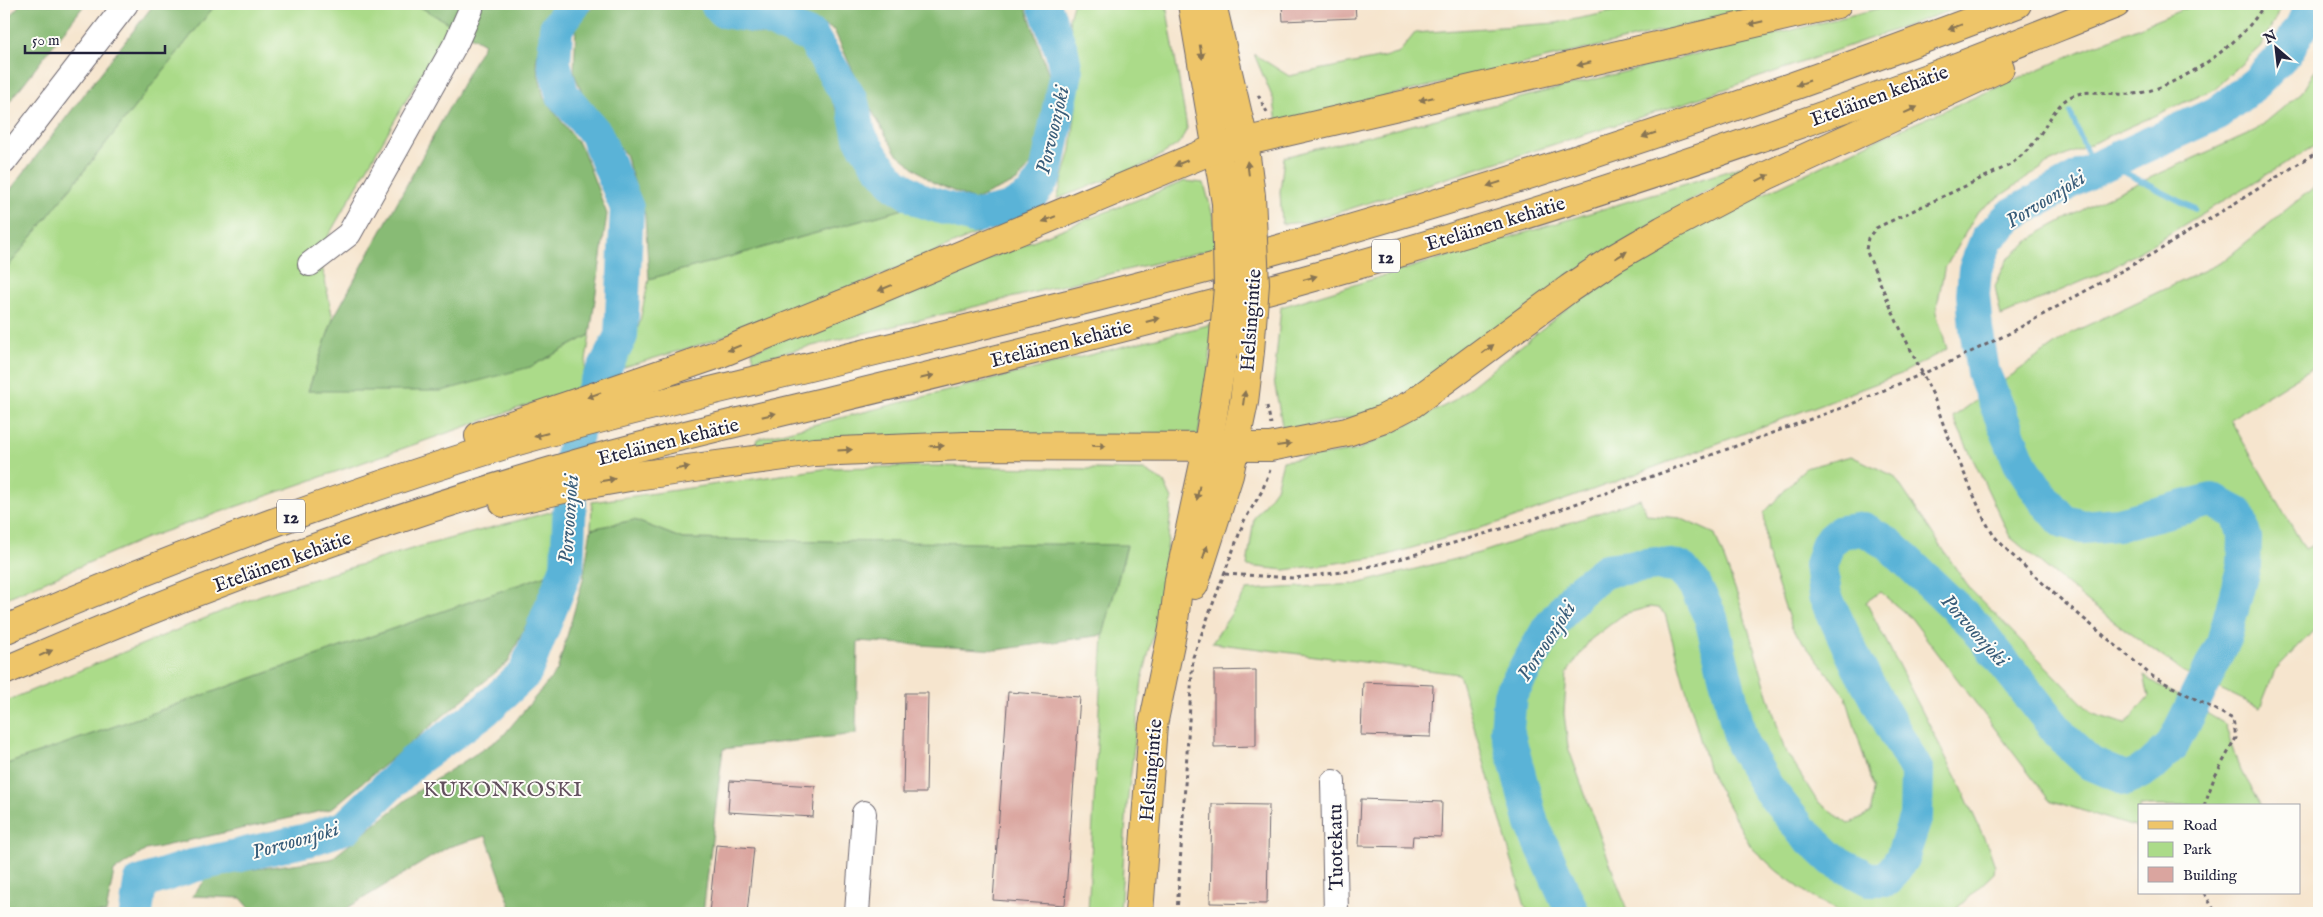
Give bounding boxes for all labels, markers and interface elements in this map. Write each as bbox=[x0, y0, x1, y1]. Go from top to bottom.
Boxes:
one-way arrow bbox=[1749, 19, 1764, 27]
scale bar bbox=[25, 22, 165, 54]
north arrow bbox=[2250, 22, 2300, 72]
one-way arrow bbox=[1948, 24, 1963, 31]
text: N bbox=[2260, 27, 2280, 49]
text: 50 m bbox=[32, 31, 60, 50]
one-way arrow bbox=[1197, 44, 1205, 60]
one-way arrow bbox=[1577, 60, 1592, 68]
street label: Eteläinen kehätie bbox=[1807, 60, 1952, 133]
one-way arrow bbox=[1795, 79, 1810, 87]
water label: Porvoonjoki bbox=[1030, 82, 1077, 177]
one-way arrow bbox=[1418, 95, 1433, 103]
one-way arrow bbox=[1904, 105, 1918, 113]
one-way arrow bbox=[1641, 131, 1656, 139]
one-way arrow bbox=[1173, 159, 1188, 167]
one-way arrow bbox=[1243, 160, 1251, 176]
water label: Porvoonjoki bbox=[2001, 164, 2092, 235]
one-way arrow bbox=[1756, 173, 1771, 182]
one-way arrow bbox=[1486, 181, 1501, 189]
street label: Eteläinen kehätie bbox=[1423, 191, 1568, 258]
one-way arrow bbox=[1042, 215, 1056, 223]
road number: 12 bbox=[1372, 240, 1400, 272]
one-way arrow bbox=[1614, 250, 1627, 259]
street label: Helsingintie bbox=[1235, 268, 1268, 372]
one-way arrow bbox=[1302, 274, 1317, 282]
one-way arrow bbox=[877, 284, 892, 292]
street label: Eteläinen kehätie bbox=[988, 315, 1135, 374]
one-way arrow bbox=[1145, 316, 1160, 324]
one-way arrow bbox=[726, 344, 741, 352]
one-way arrow bbox=[1481, 344, 1495, 354]
one-way arrow bbox=[920, 373, 935, 381]
one-way arrow bbox=[1240, 390, 1248, 406]
one-way arrow bbox=[587, 392, 602, 399]
one-way arrow bbox=[762, 411, 777, 419]
street label: Eteläinen kehätie bbox=[595, 413, 742, 472]
one-way arrow bbox=[534, 431, 549, 439]
one-way arrow bbox=[1276, 441, 1292, 449]
one-way arrow bbox=[929, 442, 945, 450]
one-way arrow bbox=[1091, 443, 1107, 451]
one-way arrow bbox=[837, 446, 853, 454]
one-way arrow bbox=[675, 464, 691, 472]
water label: Porvoonjoki bbox=[553, 472, 586, 565]
one-way arrow bbox=[601, 476, 617, 484]
one-way arrow bbox=[1194, 486, 1202, 502]
road number: 12 bbox=[277, 500, 305, 532]
street label: Eteläinen kehätie bbox=[210, 526, 355, 599]
one-way arrow bbox=[1201, 544, 1209, 559]
water label: Porvoonjoki bbox=[1934, 589, 2015, 675]
water label: Porvoonjoki bbox=[1512, 595, 1584, 687]
one-way arrow bbox=[39, 648, 53, 656]
street label: Helsingintie bbox=[1135, 718, 1168, 822]
district label: KUKONKOSKI bbox=[423, 777, 583, 804]
street label: Tuotekatu bbox=[1323, 803, 1350, 890]
legend bbox=[2138, 804, 2300, 894]
water label: Porvoonjoki bbox=[249, 816, 344, 867]
text: Road bbox=[2183, 816, 2218, 835]
text: Park bbox=[2183, 840, 2213, 859]
text: Building bbox=[2183, 866, 2238, 885]

